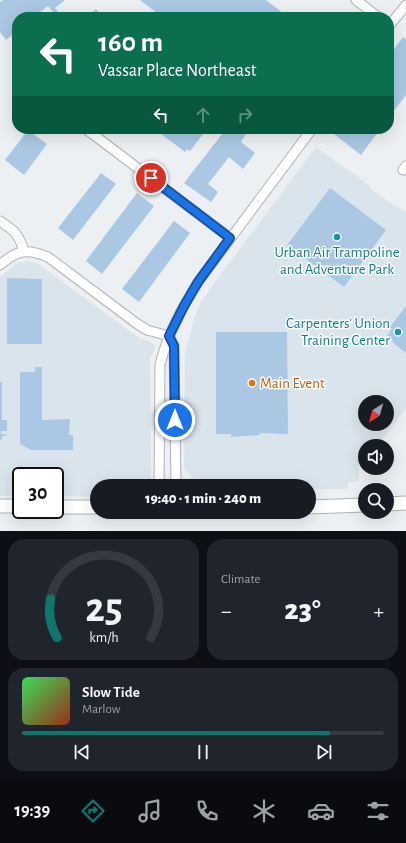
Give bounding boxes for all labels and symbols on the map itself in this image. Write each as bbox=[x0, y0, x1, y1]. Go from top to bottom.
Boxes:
pin bbox=[134, 161, 168, 195]
marker: Urban Air Trampoline and Adventure Park bbox=[332, 232, 342, 242]
place label: Urban Air Trampoline and Adventure Park bbox=[274, 245, 400, 277]
place label: Carpenters' Union Training Center bbox=[286, 316, 390, 348]
marker: Carpenters' Union Training Center bbox=[393, 327, 403, 337]
place label: Main Event bbox=[260, 376, 325, 391]
marker: Main Event bbox=[247, 378, 257, 388]
north arrow bbox=[358, 395, 394, 431]
position arrow bbox=[154, 399, 196, 441]
speed limit sign: 30 bbox=[12, 467, 64, 519]

